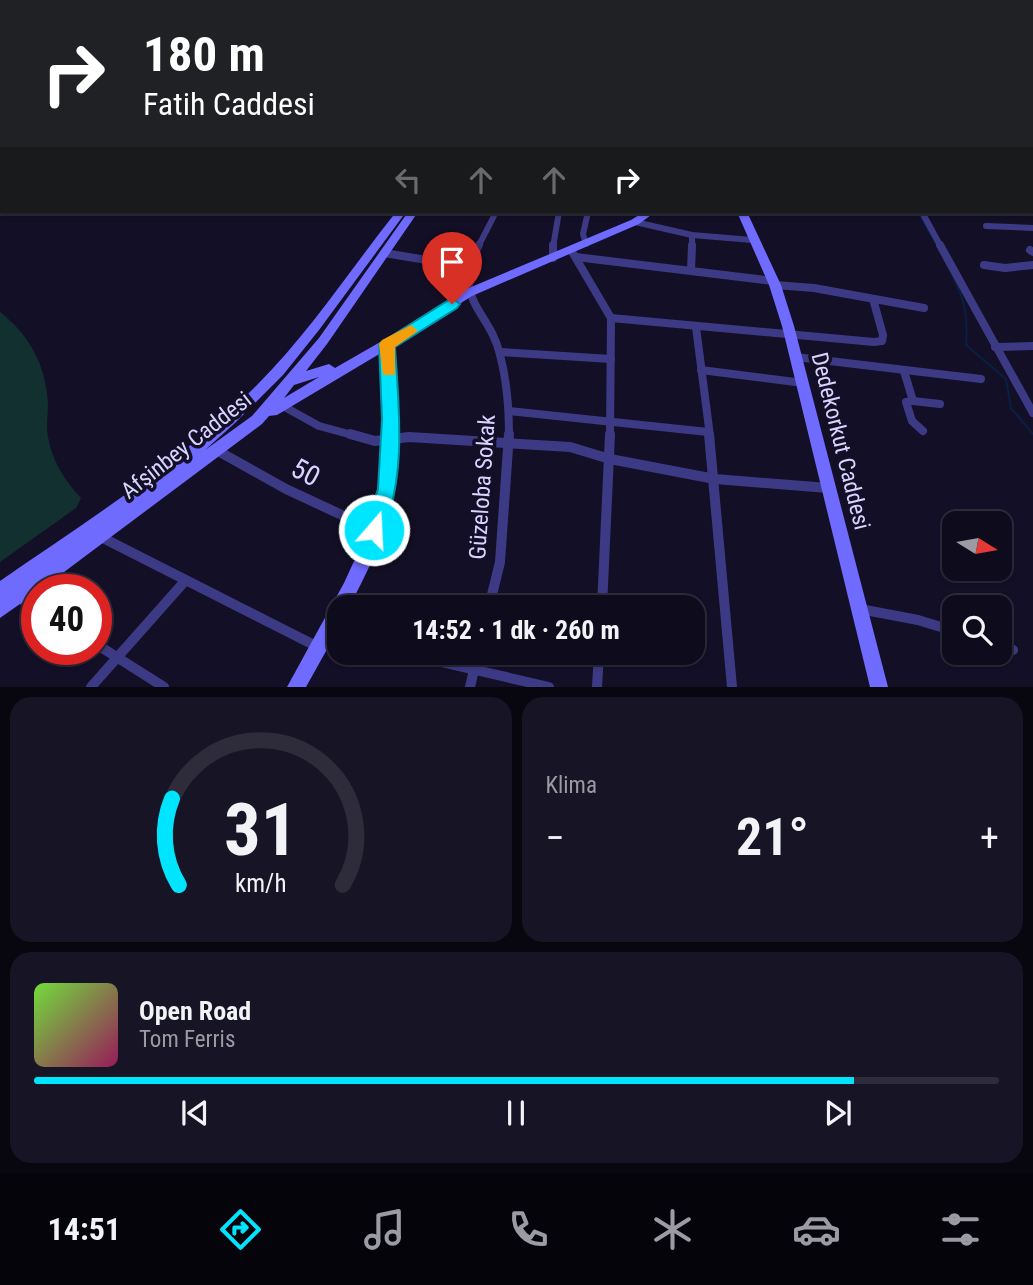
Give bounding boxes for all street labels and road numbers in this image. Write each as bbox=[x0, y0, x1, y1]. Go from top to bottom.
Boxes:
street label: Dedekorkut Caddesi bbox=[805, 350, 876, 533]
street label: Afşinbey Caddesi bbox=[116, 386, 257, 505]
street label: Güzeloba Sokak bbox=[464, 413, 501, 560]
street label: 50 bbox=[286, 451, 326, 494]

